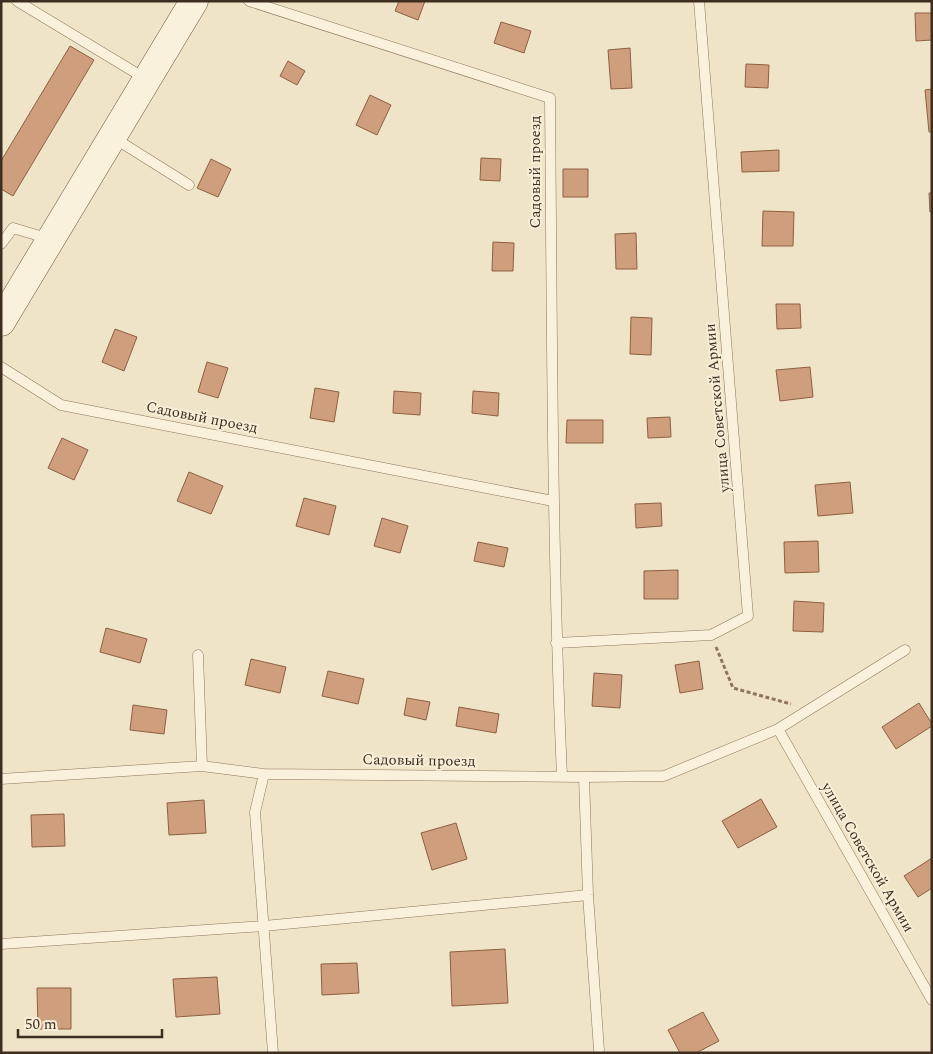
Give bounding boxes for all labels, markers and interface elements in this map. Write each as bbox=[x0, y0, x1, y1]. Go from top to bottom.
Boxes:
street label: Садовый проезд bbox=[524, 115, 547, 229]
street label: улица Советской Армии bbox=[699, 322, 736, 494]
street label: Садовый проезд bbox=[144, 395, 260, 440]
street label: Садовый проезд bbox=[362, 748, 476, 773]
street label: улица Советской Армии bbox=[815, 777, 920, 936]
scale bar bbox=[18, 1006, 161, 1038]
text: 50 m bbox=[25, 1013, 57, 1036]

